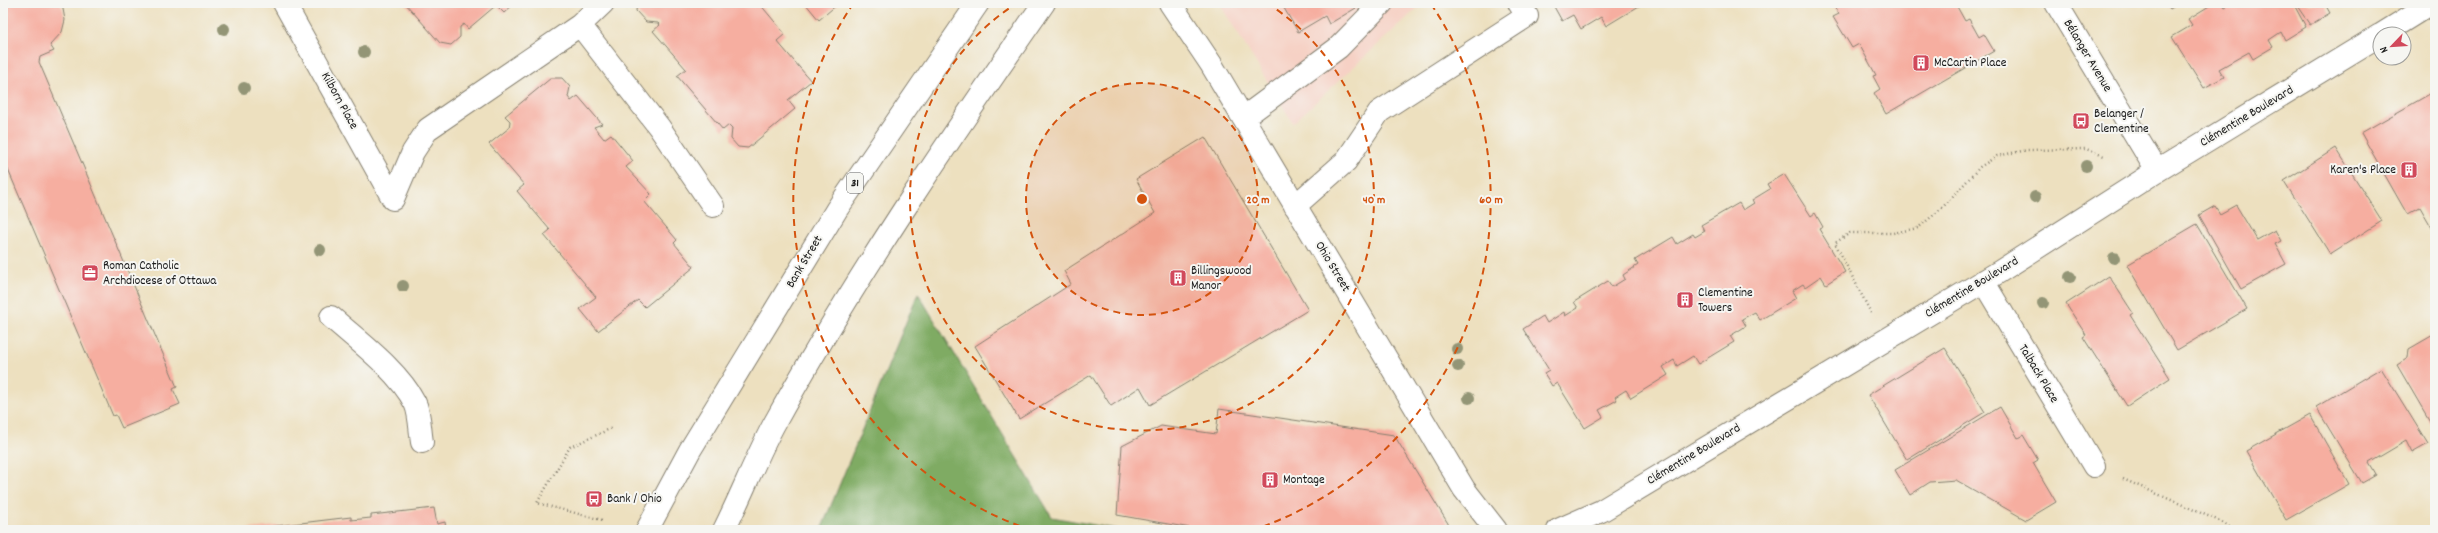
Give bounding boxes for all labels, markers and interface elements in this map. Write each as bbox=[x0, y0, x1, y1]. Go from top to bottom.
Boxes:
street label: Bélanger Avenue bbox=[2058, 16, 2116, 96]
north arrow bbox=[2372, 26, 2412, 66]
text: N bbox=[2376, 43, 2393, 55]
building icon: McCartin Place bbox=[1911, 53, 1931, 73]
place label: McCartin Place bbox=[1934, 54, 2007, 73]
street label: Kilborn Place bbox=[315, 69, 363, 133]
street label: Clémentine Boulevard bbox=[2196, 81, 2298, 153]
place label: Belanger / Clementine bbox=[2094, 105, 2149, 139]
bus stop icon: Belanger / Clementine bbox=[2071, 111, 2091, 131]
building icon: Karen's Place bbox=[2399, 160, 2419, 180]
place label: Karen's Place bbox=[2330, 161, 2396, 180]
road number: 31 bbox=[847, 173, 863, 193]
centre of rings bbox=[1135, 192, 1149, 206]
text: 20 m bbox=[1247, 192, 1269, 209]
text: 40 m bbox=[1363, 192, 1385, 209]
text: 60 m bbox=[1479, 192, 1503, 209]
street label: Bank Street bbox=[782, 232, 828, 292]
street label: Ohio Street bbox=[1309, 238, 1355, 296]
street label: Clémentine Boulevard bbox=[1921, 252, 2023, 324]
place label: Roman Catholic Archdiocese of Ottawa bbox=[103, 257, 217, 291]
place label: Billingswood Manor bbox=[1191, 262, 1251, 296]
office icon: Roman Catholic Archdiocese of Ottawa bbox=[80, 263, 100, 283]
building icon: Billingswood Manor bbox=[1168, 268, 1188, 288]
place label: Clementine Towers bbox=[1698, 284, 1753, 318]
building icon: Clementine Towers bbox=[1675, 290, 1695, 310]
street label: Talback Place bbox=[2013, 341, 2063, 407]
street label: Clémentine Boulevard bbox=[1643, 419, 1745, 491]
building icon: Montage bbox=[1260, 470, 1280, 490]
place label: Montage bbox=[1283, 471, 1325, 490]
bus stop icon: Bank / Ohio bbox=[584, 489, 604, 509]
place label: Bank / Ohio bbox=[607, 490, 662, 509]

